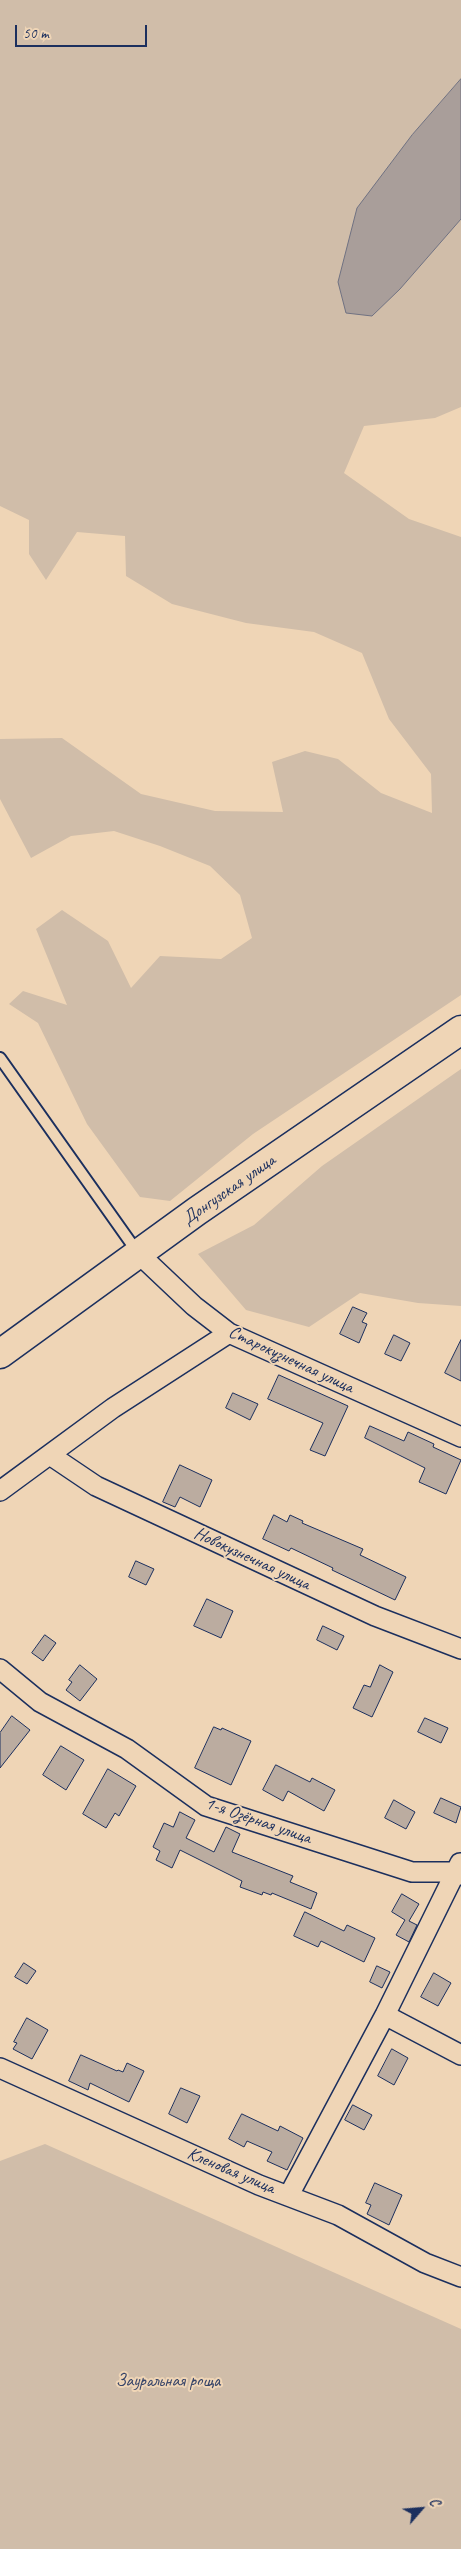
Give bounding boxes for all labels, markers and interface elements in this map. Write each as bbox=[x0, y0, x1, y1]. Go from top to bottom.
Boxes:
scale bar bbox=[18, 15, 150, 47]
text: 50 m bbox=[23, 24, 49, 43]
street label: Донгузская улица bbox=[178, 1150, 280, 1230]
street label: Старокузнечная улица bbox=[225, 1322, 357, 1398]
street label: Новокузнечная улица bbox=[190, 1523, 314, 1595]
street label: 1-я Озёрная улица bbox=[202, 1793, 314, 1849]
street label: Кленовая улица bbox=[184, 2143, 278, 2199]
park label: Зауральная роща bbox=[116, 2370, 220, 2392]
north arrow bbox=[396, 2484, 446, 2534]
text: С bbox=[426, 2495, 444, 2509]

